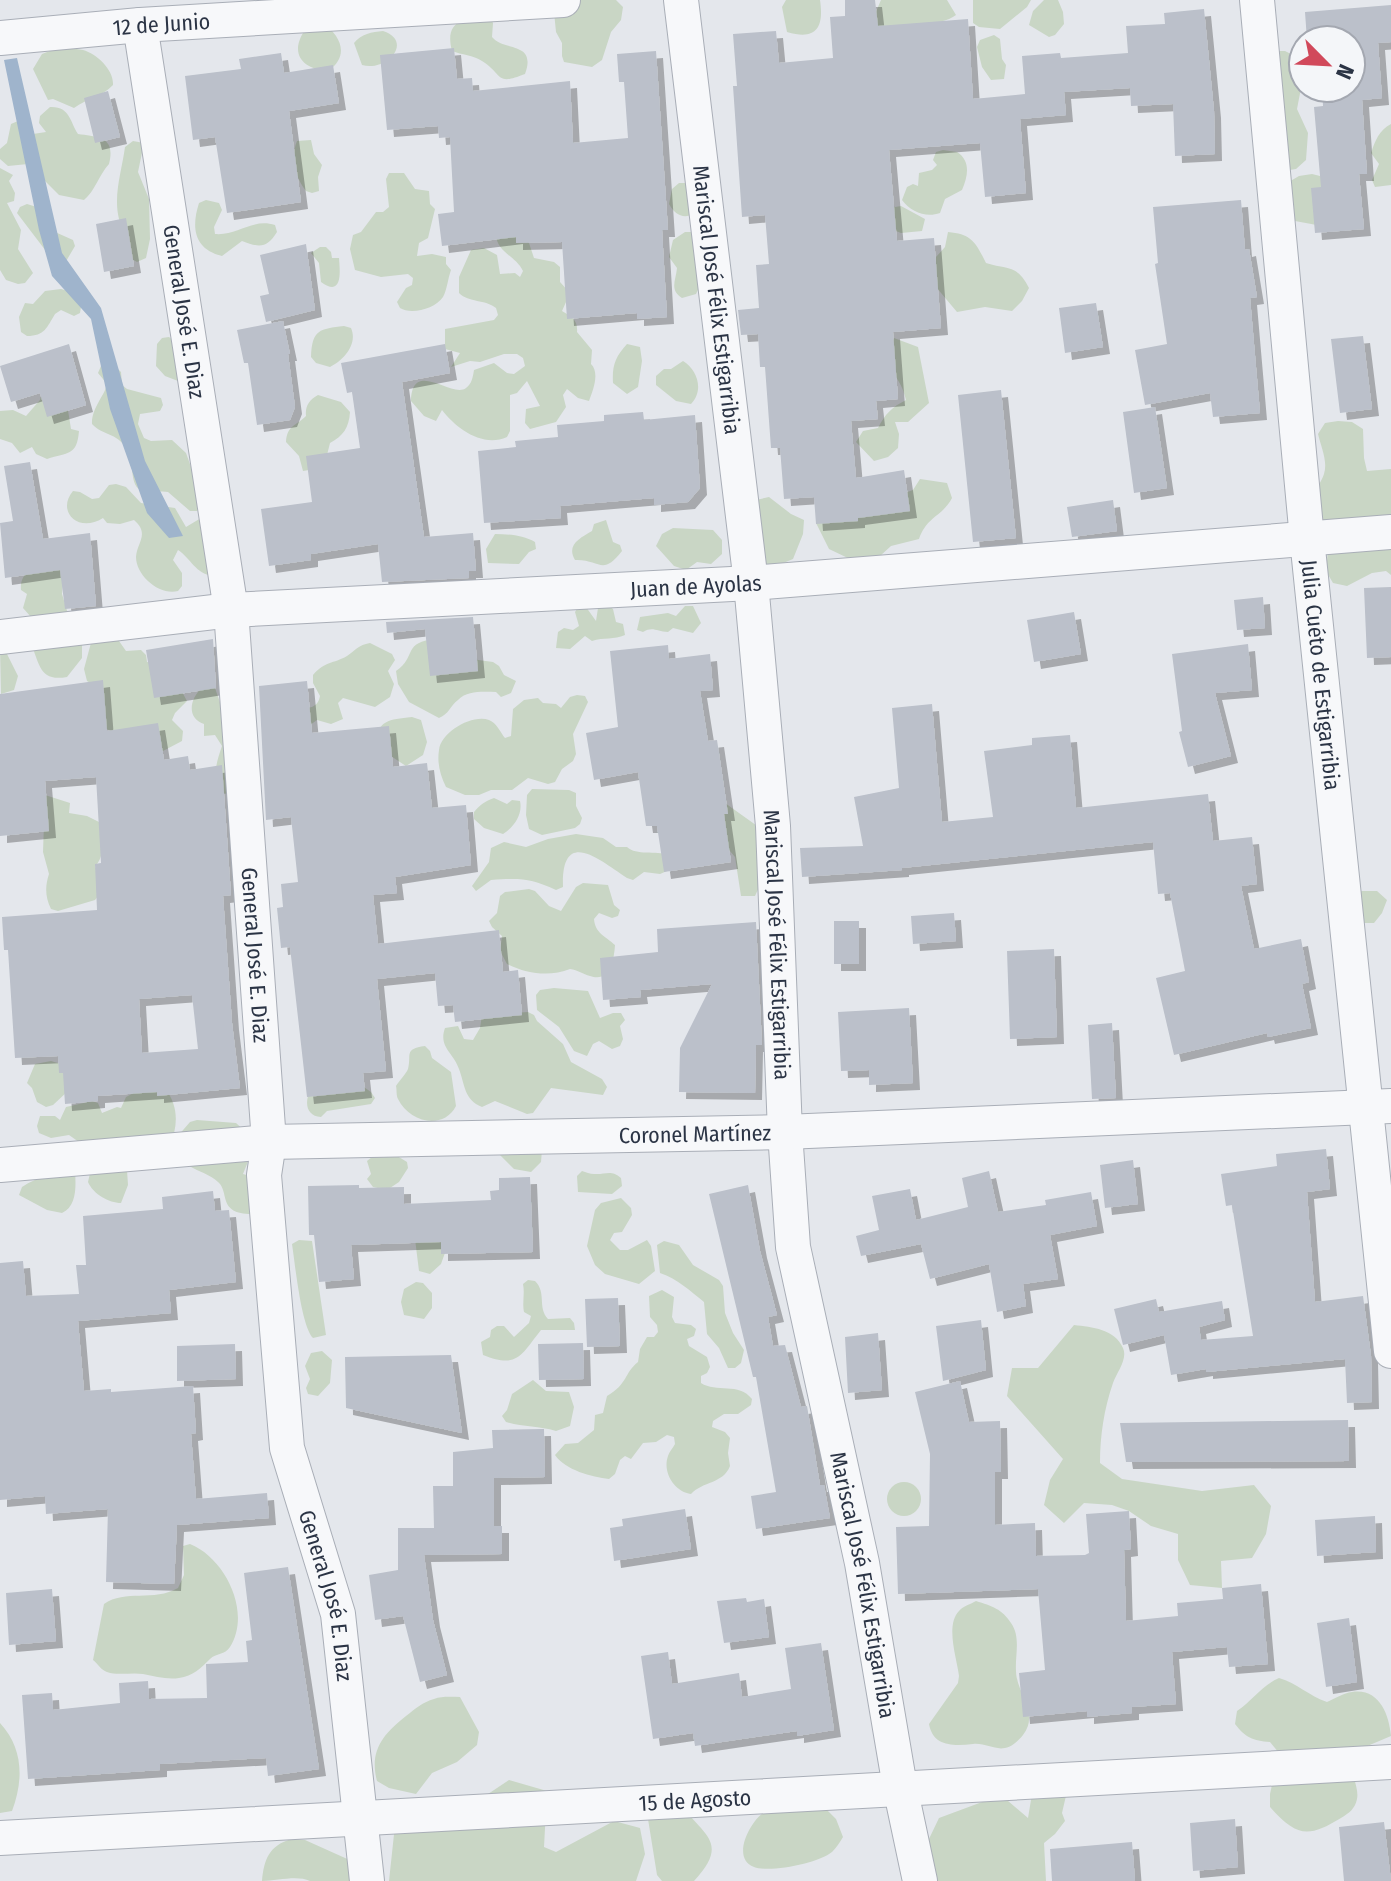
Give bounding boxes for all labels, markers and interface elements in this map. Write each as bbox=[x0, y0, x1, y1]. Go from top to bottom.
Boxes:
street label: 12 de Junio bbox=[111, 7, 211, 41]
north arrow bbox=[1287, 24, 1367, 104]
text: N bbox=[1330, 60, 1360, 83]
street label: Mariscal José Félix Estigarribia bbox=[687, 164, 747, 436]
street label: General José E. Diaz bbox=[158, 223, 211, 401]
street label: Julia Cuéto de Estigarribia bbox=[1296, 558, 1346, 792]
street label: Juan de Ayolas bbox=[629, 569, 763, 603]
street label: Mariscal José Félix Estigarribia bbox=[758, 808, 796, 1081]
street label: General José E. Diaz bbox=[236, 867, 275, 1044]
street label: Coronel Martínez bbox=[619, 1119, 772, 1149]
street label: Mariscal José Félix Estigarribia bbox=[825, 1449, 902, 1720]
street label: General José E. Diaz bbox=[293, 1507, 359, 1683]
street label: 15 de Agosto bbox=[638, 1783, 752, 1817]

